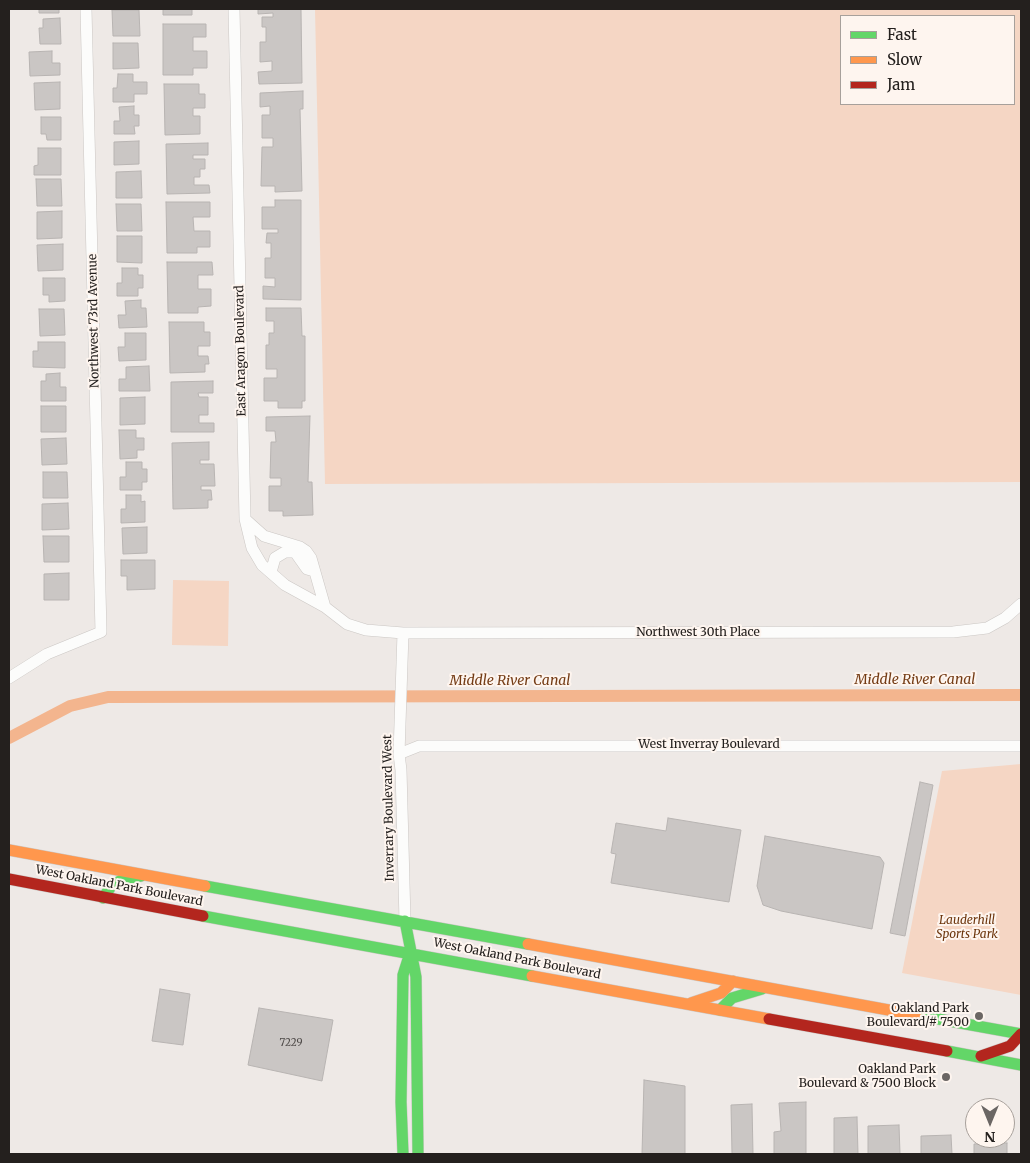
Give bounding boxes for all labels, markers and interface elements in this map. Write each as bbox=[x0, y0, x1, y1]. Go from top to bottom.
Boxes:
legend bbox=[840, 15, 1015, 105]
text: Fast bbox=[887, 25, 917, 44]
text: Slow bbox=[887, 50, 922, 69]
text: Jam bbox=[887, 75, 915, 94]
street label: Northwest 73rd Avenue bbox=[86, 254, 102, 388]
street label: East Aragon Boulevard bbox=[233, 285, 249, 417]
street label: Northwest 30th Place bbox=[636, 626, 760, 640]
water label: Middle River Canal bbox=[854, 672, 976, 688]
water label: Middle River Canal bbox=[449, 673, 571, 689]
street label: Inverrary Boulevard West bbox=[381, 734, 397, 882]
street label: West Inverray Boulevard bbox=[638, 738, 780, 752]
street label: West Oakland Park Boulevard bbox=[34, 863, 204, 909]
park label: Lauderhill Sports Park bbox=[936, 914, 998, 942]
street label: West Oakland Park Boulevard bbox=[432, 936, 602, 982]
place label: Oakland Park Boulevard/# 7500 bbox=[867, 1002, 969, 1030]
marker: Oakland Park Boulevard/# 7500 bbox=[973, 1010, 985, 1022]
house number: 7229 bbox=[279, 1037, 303, 1049]
place label: Oakland Park Boulevard & 7500 Block bbox=[799, 1063, 936, 1091]
marker: Oakland Park Boulevard & 7500 Block bbox=[940, 1071, 952, 1083]
north arrow bbox=[965, 1098, 1015, 1148]
text: N bbox=[984, 1128, 996, 1146]

